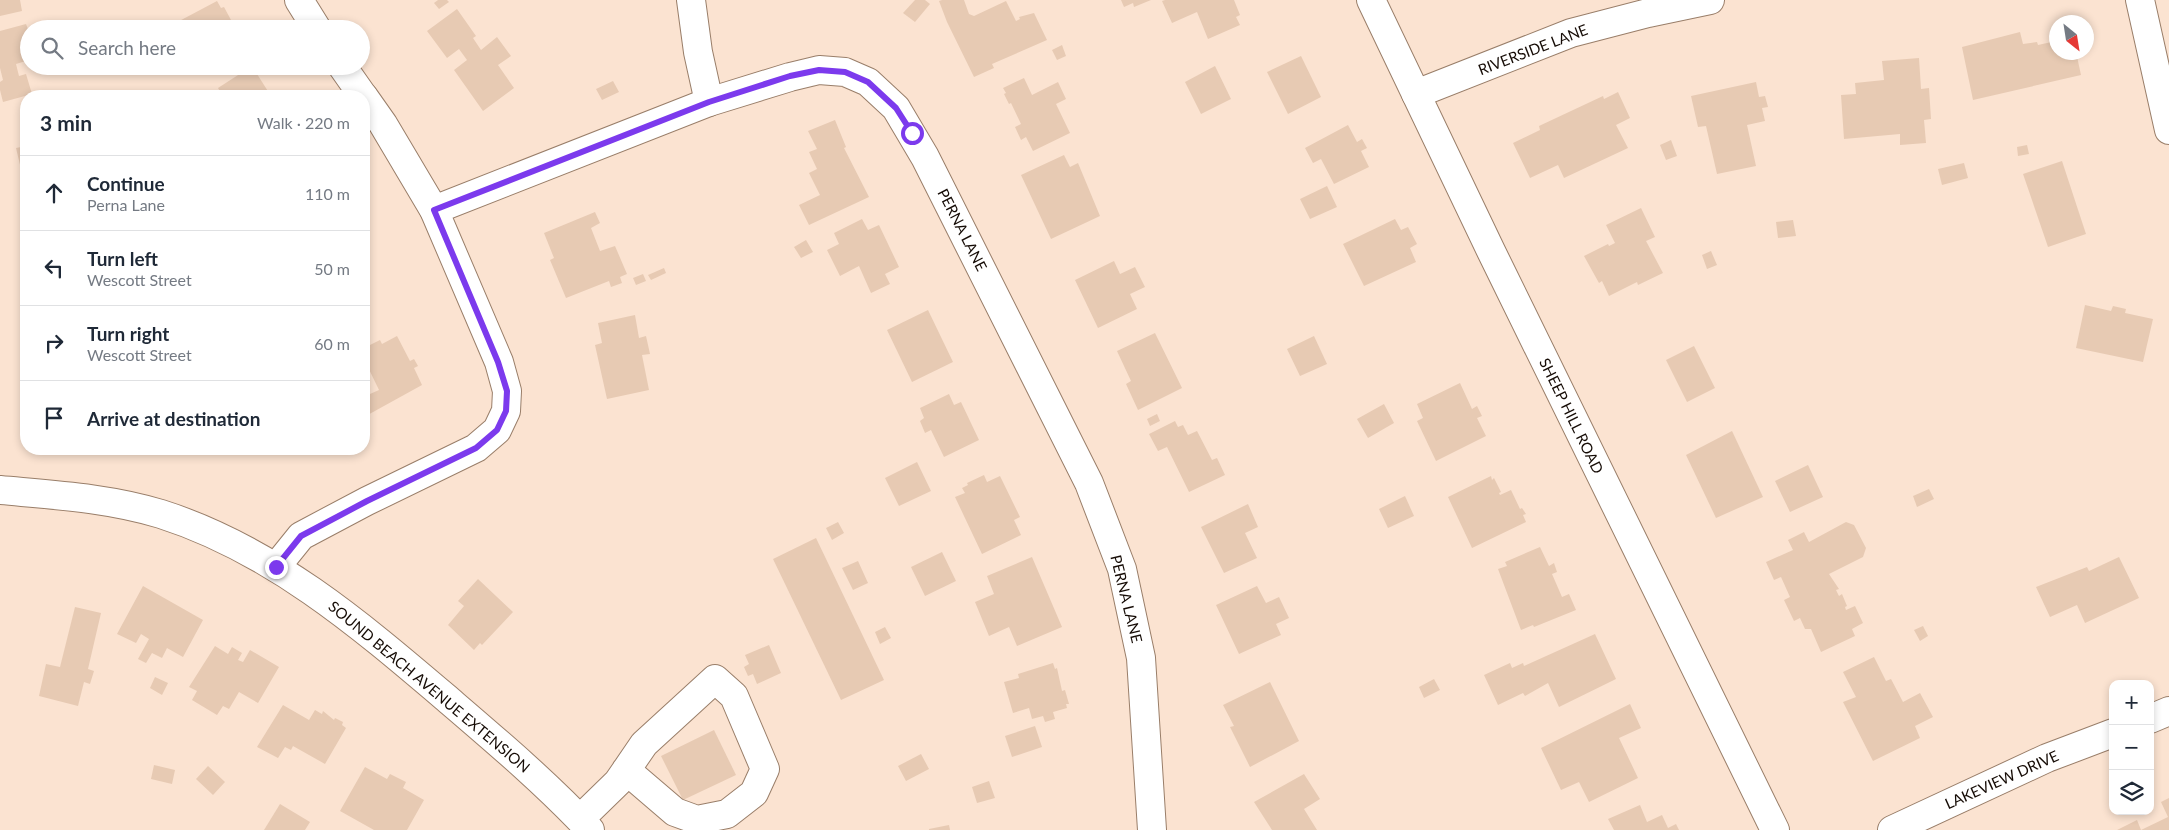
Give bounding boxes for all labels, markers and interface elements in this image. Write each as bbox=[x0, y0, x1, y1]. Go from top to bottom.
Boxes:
north arrow bbox=[2049, 15, 2094, 60]
search box bbox=[20, 20, 370, 75]
street label: RIVERSIDE LANE bbox=[1475, 20, 1590, 78]
icon: search bbox=[38, 34, 66, 62]
text: Search here bbox=[78, 36, 176, 59]
text: 3 min bbox=[40, 110, 92, 135]
text: Walk · 220 m bbox=[257, 113, 350, 132]
route start bbox=[901, 122, 924, 145]
text: Continue bbox=[87, 172, 165, 195]
icon: ahead bbox=[40, 179, 68, 207]
text: 110 m bbox=[305, 184, 350, 203]
street label: PERNA LANE bbox=[934, 185, 991, 274]
text: Perna Lane bbox=[87, 195, 165, 214]
text: Turn left bbox=[87, 247, 158, 270]
icon: left bbox=[40, 254, 68, 282]
text: 50 m bbox=[314, 259, 350, 278]
text: Wescott Street bbox=[87, 270, 192, 289]
text: Turn right bbox=[87, 322, 169, 345]
icon: right bbox=[40, 329, 68, 357]
text: 60 m bbox=[314, 334, 350, 353]
text: Wescott Street bbox=[87, 345, 192, 364]
street label: SHEEP HILL ROAD bbox=[1536, 355, 1608, 476]
icon: arrive bbox=[40, 404, 68, 432]
text: Arrive at destination bbox=[87, 407, 260, 430]
street label: PERNA LANE bbox=[1107, 553, 1147, 645]
route end bbox=[265, 556, 288, 579]
street label: SOUND BEACH AVENUE EXTENSION bbox=[325, 597, 534, 776]
map controls bbox=[2109, 680, 2154, 815]
button: + bbox=[2109, 680, 2154, 725]
button: − bbox=[2109, 725, 2154, 770]
street label: LAKEVIEW DRIVE bbox=[1942, 746, 2061, 812]
button: layers bbox=[2109, 770, 2154, 815]

